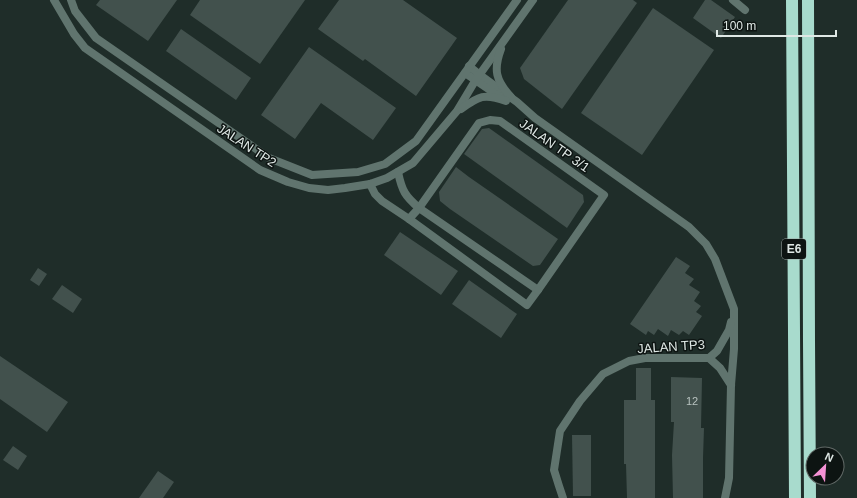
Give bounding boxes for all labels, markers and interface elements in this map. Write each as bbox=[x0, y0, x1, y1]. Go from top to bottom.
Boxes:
scale bar bbox=[717, 12, 836, 38]
text: 100 m bbox=[723, 19, 756, 33]
street label: JALAN TP 3/1 bbox=[517, 116, 593, 175]
street label: JALAN TP2 bbox=[214, 121, 279, 170]
road number: E6 bbox=[782, 239, 806, 259]
street label: JALAN TP3 bbox=[637, 337, 705, 356]
house number: 12 bbox=[686, 395, 698, 407]
north arrow bbox=[805, 446, 845, 486]
text: N bbox=[823, 450, 835, 464]

